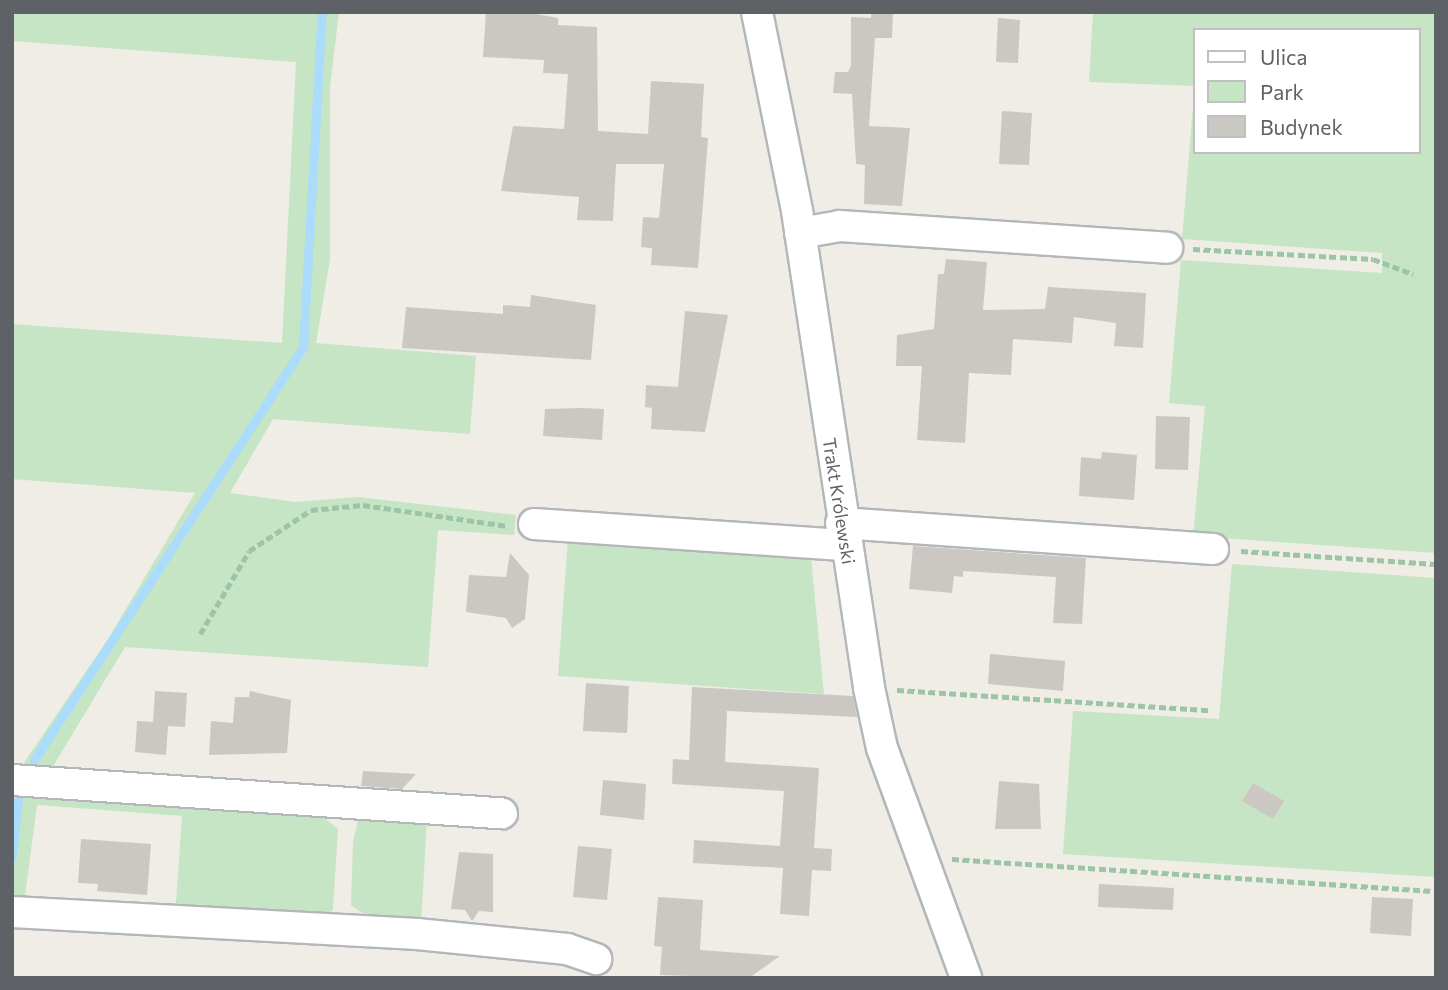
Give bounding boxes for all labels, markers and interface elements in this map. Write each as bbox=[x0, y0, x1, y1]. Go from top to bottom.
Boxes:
legend bbox=[1192, 28, 1420, 154]
text: Ulica bbox=[1260, 44, 1307, 69]
text: Park bbox=[1260, 79, 1304, 104]
text: Budynek bbox=[1260, 114, 1343, 139]
street label: Trakt Królewski bbox=[818, 436, 860, 566]

